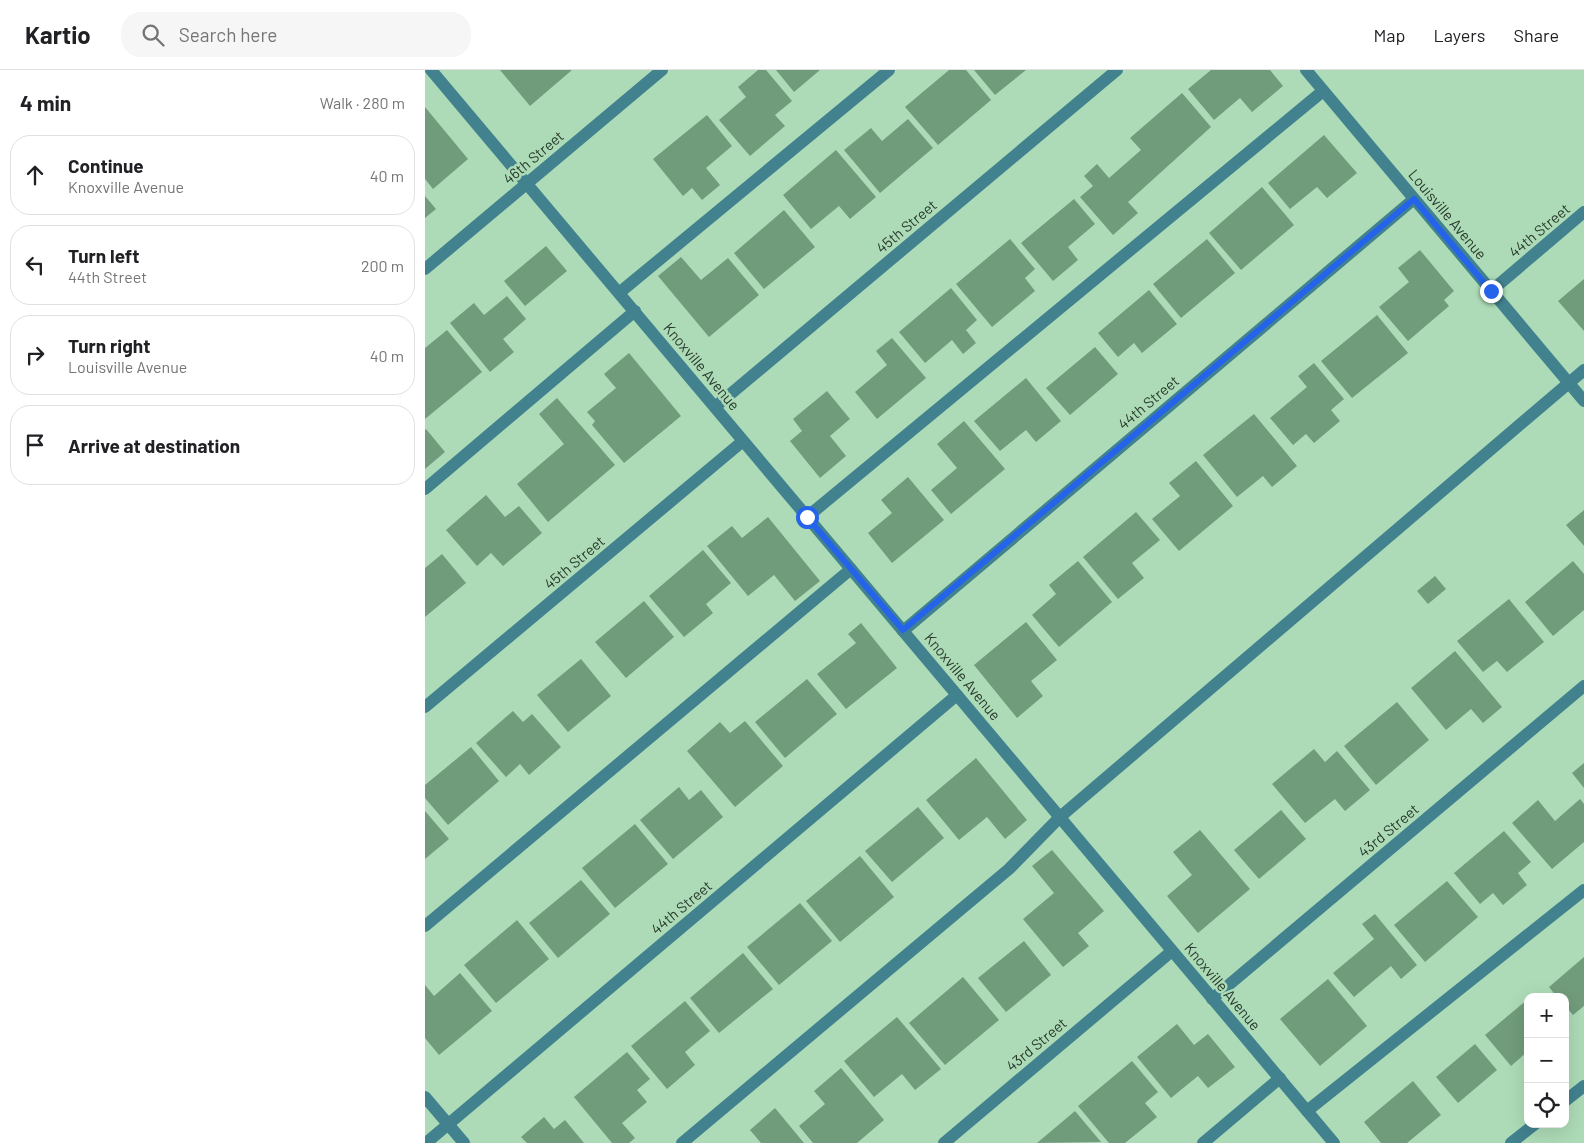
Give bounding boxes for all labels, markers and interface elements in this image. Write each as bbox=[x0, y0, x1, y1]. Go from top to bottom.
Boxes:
search box bbox=[121, 12, 471, 57]
text: Kartio bbox=[25, 20, 91, 49]
icon: search bbox=[139, 21, 167, 49]
text: Search here bbox=[179, 23, 277, 46]
text: Map bbox=[1373, 24, 1405, 46]
text: Layers bbox=[1433, 24, 1486, 46]
text: Share bbox=[1514, 24, 1559, 46]
text: 4 min bbox=[20, 90, 71, 115]
text: Walk · 280 m bbox=[320, 93, 405, 112]
street label: 46th Street bbox=[499, 126, 567, 188]
text: Continue bbox=[68, 154, 144, 177]
icon: ahead bbox=[21, 161, 49, 189]
street label: Louisville Avenue bbox=[1405, 165, 1491, 263]
text: 40 m bbox=[370, 166, 404, 185]
text: Knoxville Avenue bbox=[68, 177, 184, 196]
street label: 45th Street bbox=[872, 195, 940, 257]
street label: 44th Street bbox=[1505, 199, 1573, 261]
text: Turn left bbox=[68, 244, 139, 267]
icon: left bbox=[21, 251, 49, 279]
text: 200 m bbox=[361, 256, 404, 275]
text: 44th Street bbox=[68, 267, 147, 286]
route end bbox=[1480, 280, 1503, 303]
street label: Knoxville Avenue bbox=[660, 319, 744, 413]
text: Turn right bbox=[68, 334, 150, 357]
icon: right bbox=[21, 341, 49, 369]
text: 40 m bbox=[370, 346, 404, 365]
text: Louisville Avenue bbox=[68, 357, 187, 376]
street label: 44th Street bbox=[1114, 371, 1182, 433]
icon: arrive bbox=[21, 431, 49, 459]
text: Arrive at destination bbox=[68, 434, 240, 457]
route start bbox=[796, 506, 819, 529]
street label: 45th Street bbox=[540, 531, 608, 593]
street label: Knoxville Avenue bbox=[921, 629, 1005, 723]
street label: 43rd Street bbox=[1354, 799, 1422, 861]
street label: 44th Street bbox=[647, 876, 715, 938]
street label: Knoxville Avenue bbox=[1181, 939, 1265, 1033]
map controls bbox=[1524, 993, 1569, 1128]
button: + bbox=[1524, 993, 1569, 1038]
street label: 43rd Street bbox=[1002, 1013, 1070, 1075]
button: − bbox=[1524, 1038, 1569, 1083]
button: locate bbox=[1524, 1083, 1569, 1128]

